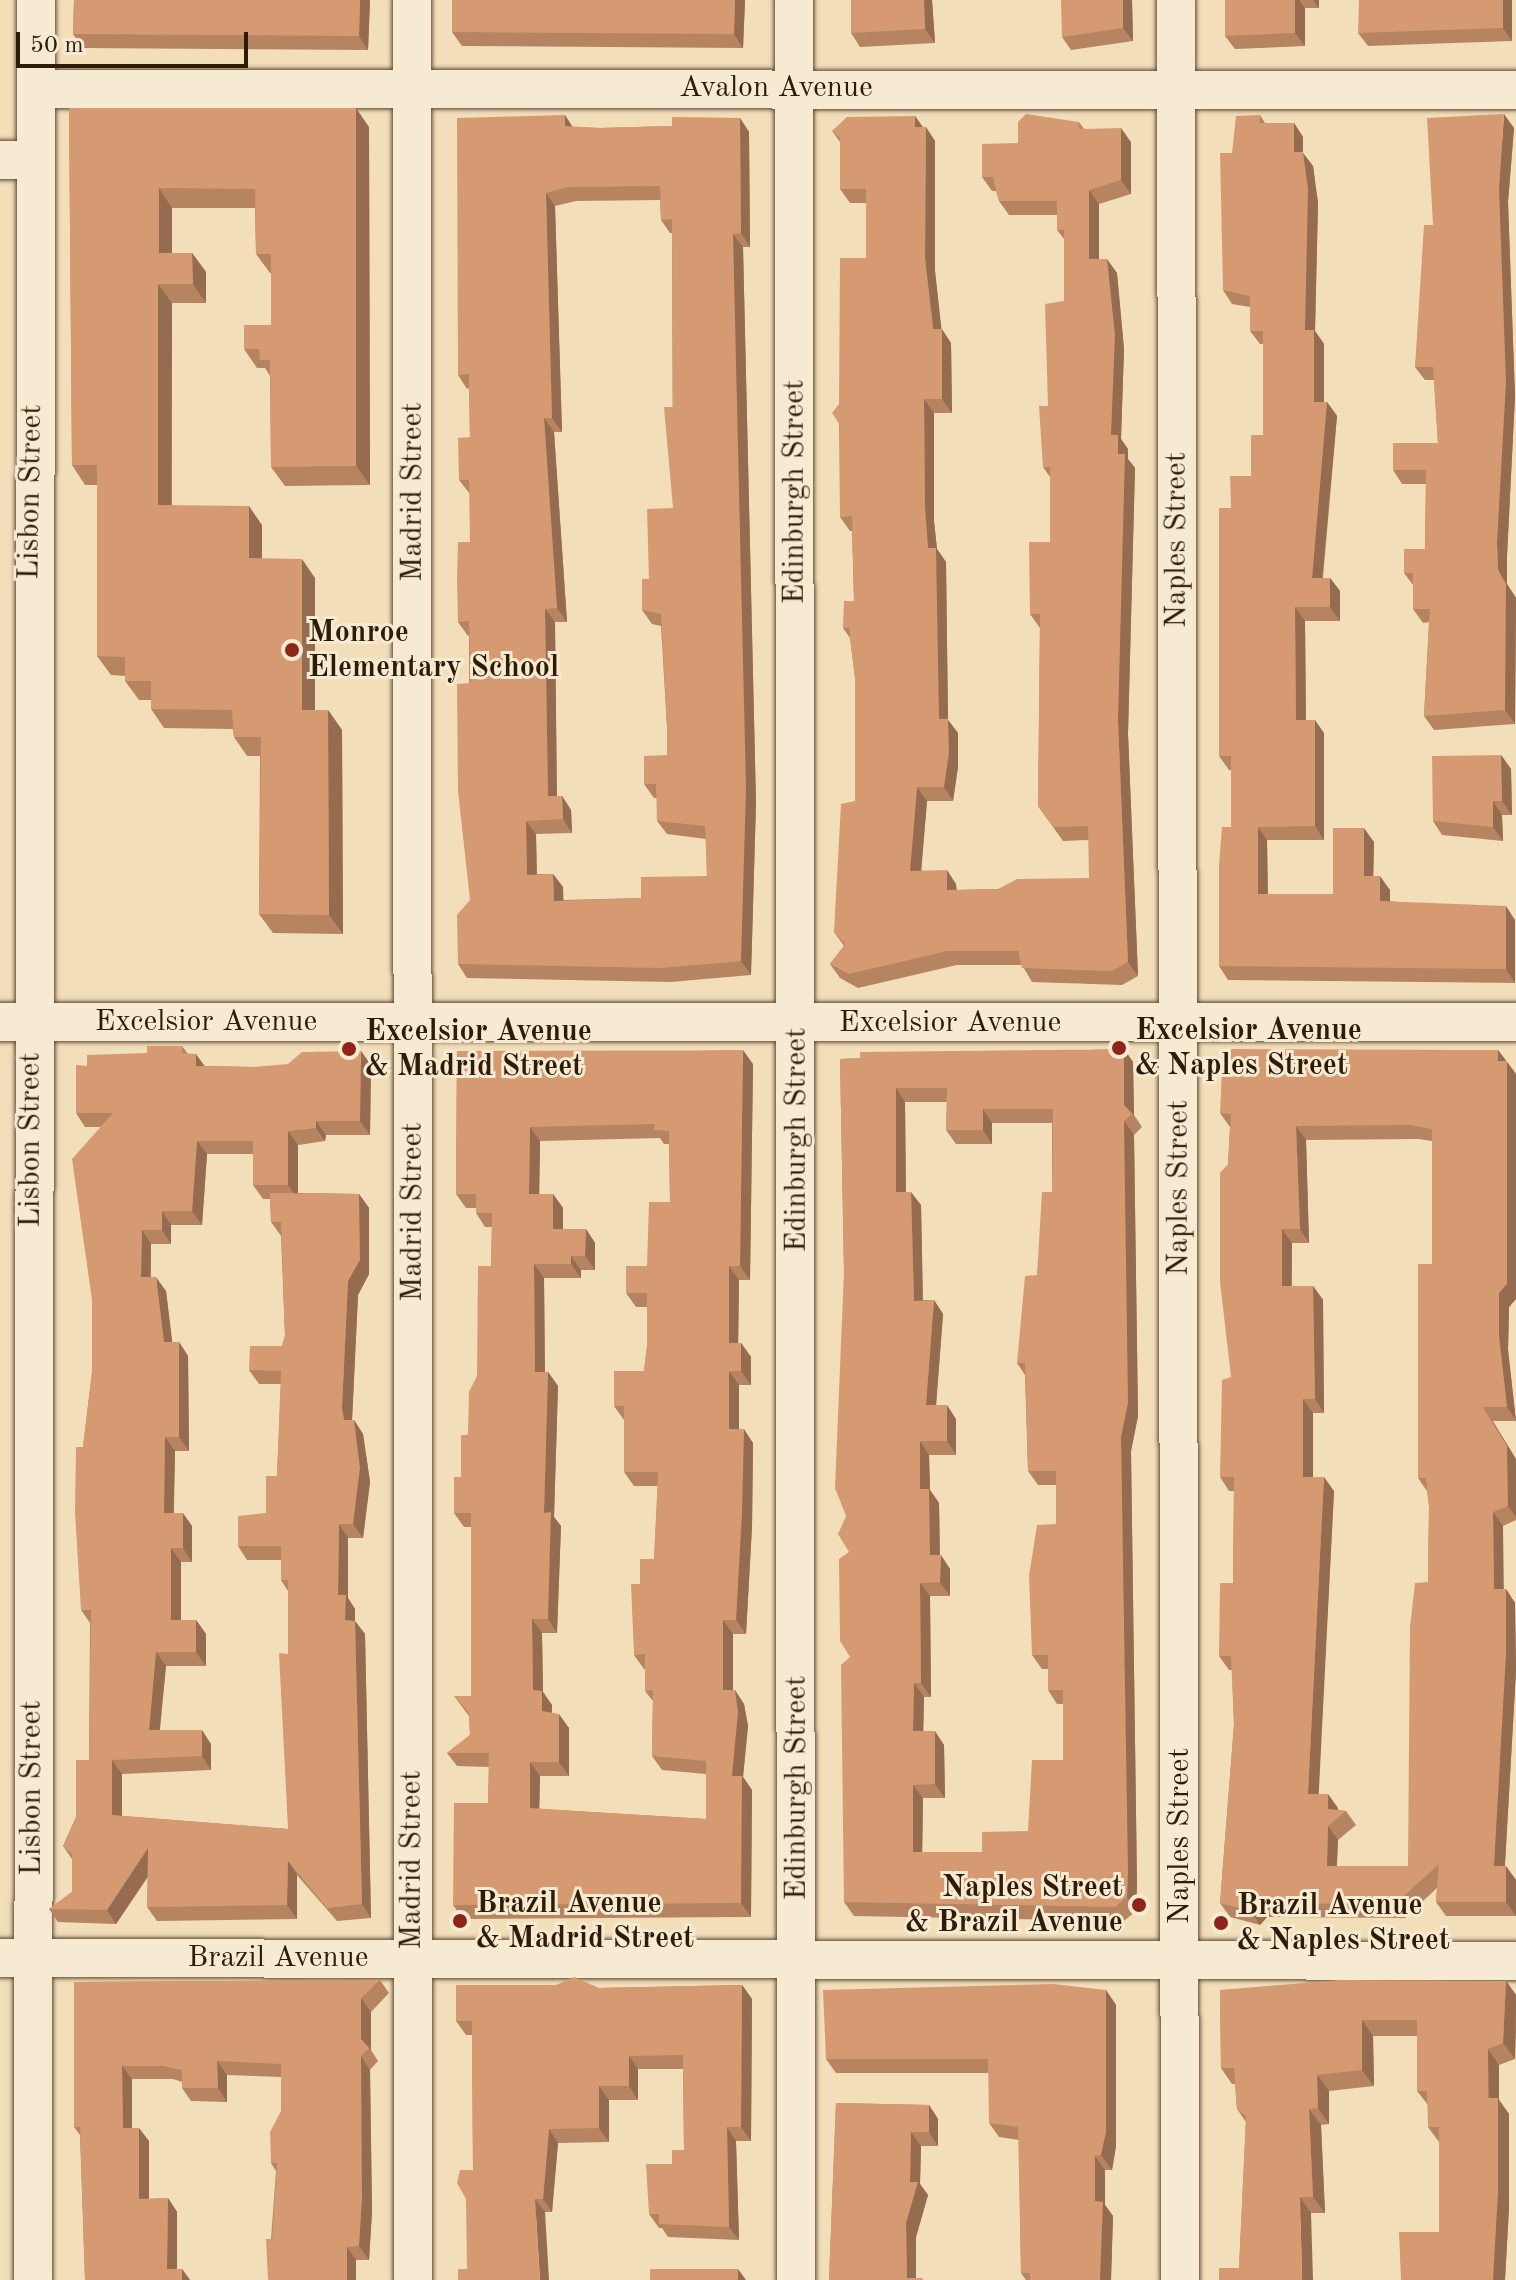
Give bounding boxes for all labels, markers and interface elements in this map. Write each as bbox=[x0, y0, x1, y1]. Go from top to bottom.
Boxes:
scale bar bbox=[20, 16, 252, 66]
text: 50 m bbox=[30, 34, 84, 58]
street label: Avalon Avenue bbox=[679, 70, 873, 106]
street label: Edinburgh Street bbox=[777, 380, 813, 604]
street label: Madrid Street bbox=[395, 402, 431, 582]
street label: Lisbon Street bbox=[11, 404, 51, 580]
street label: Naples Street bbox=[1159, 452, 1195, 628]
place label: Monroe Elementary School bbox=[308, 615, 559, 686]
marker: Monroe Elementary School bbox=[283, 641, 301, 659]
street label: Excelsior Avenue bbox=[95, 1004, 317, 1040]
street label: Excelsior Avenue bbox=[839, 1005, 1061, 1041]
place label: Excelsior Avenue & Naples Street bbox=[1135, 1013, 1362, 1084]
place label: Excelsior Avenue & Madrid Street bbox=[365, 1014, 592, 1084]
street label: Edinburgh Street bbox=[779, 1028, 815, 1252]
marker: Excelsior Avenue & Naples Street bbox=[1110, 1039, 1128, 1057]
marker: Excelsior Avenue & Madrid Street bbox=[340, 1040, 358, 1058]
street label: Lisbon Street bbox=[13, 1052, 49, 1228]
street label: Naples Street bbox=[1161, 1100, 1197, 1276]
street label: Madrid Street bbox=[395, 1122, 431, 1302]
street label: Edinburgh Street bbox=[779, 1676, 815, 1900]
street label: Lisbon Street bbox=[14, 1700, 50, 1876]
street label: Naples Street bbox=[1162, 1748, 1198, 1924]
street label: Madrid Street bbox=[394, 1770, 430, 1950]
place label: Naples Street & Brazil Avenue bbox=[905, 1870, 1123, 1940]
place label: Brazil Avenue & Madrid Street bbox=[476, 1886, 694, 1956]
place label: Brazil Avenue & Naples Street bbox=[1237, 1888, 1450, 1958]
marker: Naples Street & Brazil Avenue bbox=[1130, 1896, 1148, 1914]
marker: Brazil Avenue & Madrid Street bbox=[451, 1912, 469, 1930]
marker: Brazil Avenue & Naples Street bbox=[1212, 1914, 1230, 1932]
street label: Brazil Avenue bbox=[188, 1940, 368, 1976]

